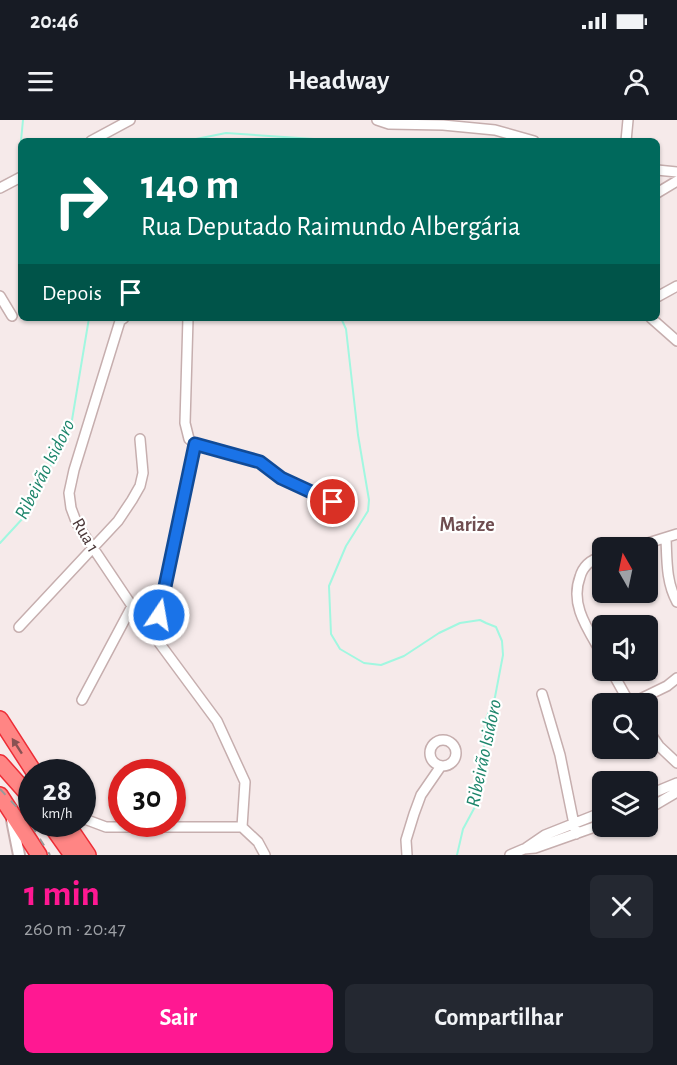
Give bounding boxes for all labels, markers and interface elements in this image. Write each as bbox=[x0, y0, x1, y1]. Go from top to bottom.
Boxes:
text: 20:46 bbox=[30, 10, 79, 32]
icon: menu bbox=[24, 65, 57, 98]
icon: person bbox=[620, 65, 653, 98]
text: Headway bbox=[288, 67, 389, 94]
icon: right bbox=[42, 162, 120, 240]
text: 140 m bbox=[141, 164, 239, 206]
text: Rua Deputado Raimundo Albergária bbox=[141, 213, 521, 240]
icon: arrive bbox=[114, 276, 147, 309]
text: Depois bbox=[42, 282, 102, 304]
water label: Ribeirão Isidoro bbox=[11, 416, 79, 523]
pin bbox=[307, 476, 358, 527]
icon: arrive bbox=[316, 485, 349, 518]
street label: Rua 1 bbox=[68, 515, 102, 556]
district label: Marize bbox=[439, 515, 495, 535]
north arrow bbox=[592, 537, 658, 603]
map controls bbox=[592, 537, 658, 837]
position arrow bbox=[127, 583, 191, 647]
button: sound bbox=[592, 615, 658, 681]
button: search bbox=[592, 693, 658, 759]
water label: Ribeirão Isidoro bbox=[463, 698, 505, 809]
one-way arrow bbox=[12, 738, 23, 754]
speed limit sign: 30 bbox=[108, 759, 186, 837]
button: layers bbox=[592, 771, 658, 837]
text: 28 bbox=[43, 776, 71, 806]
text: km/h bbox=[42, 806, 72, 821]
button: close bbox=[590, 875, 653, 938]
text: 1 min bbox=[24, 876, 100, 912]
text: 260 m · 20:47 bbox=[24, 919, 126, 939]
button: Sair bbox=[24, 984, 333, 1053]
button: Compartilhar bbox=[345, 984, 653, 1053]

